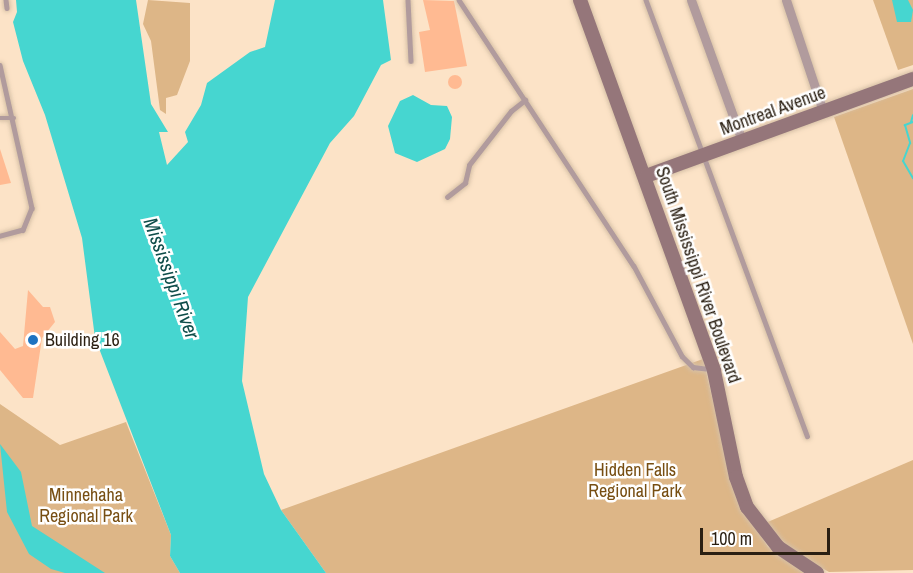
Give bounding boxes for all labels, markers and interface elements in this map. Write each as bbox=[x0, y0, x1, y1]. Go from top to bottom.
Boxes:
street label: Montreal Avenue bbox=[717, 82, 829, 140]
street label: South Mississippi River Boulevard bbox=[651, 164, 745, 386]
water label: Mississippi River bbox=[139, 214, 205, 342]
place label: Building 16 bbox=[45, 329, 120, 351]
marker: Building 16 bbox=[26, 333, 40, 347]
park label: Hidden Falls Regional Park bbox=[588, 460, 682, 502]
park label: Minnehaha Regional Park bbox=[39, 485, 133, 528]
scale bar bbox=[703, 516, 834, 554]
text: 100 m bbox=[711, 526, 752, 551]

